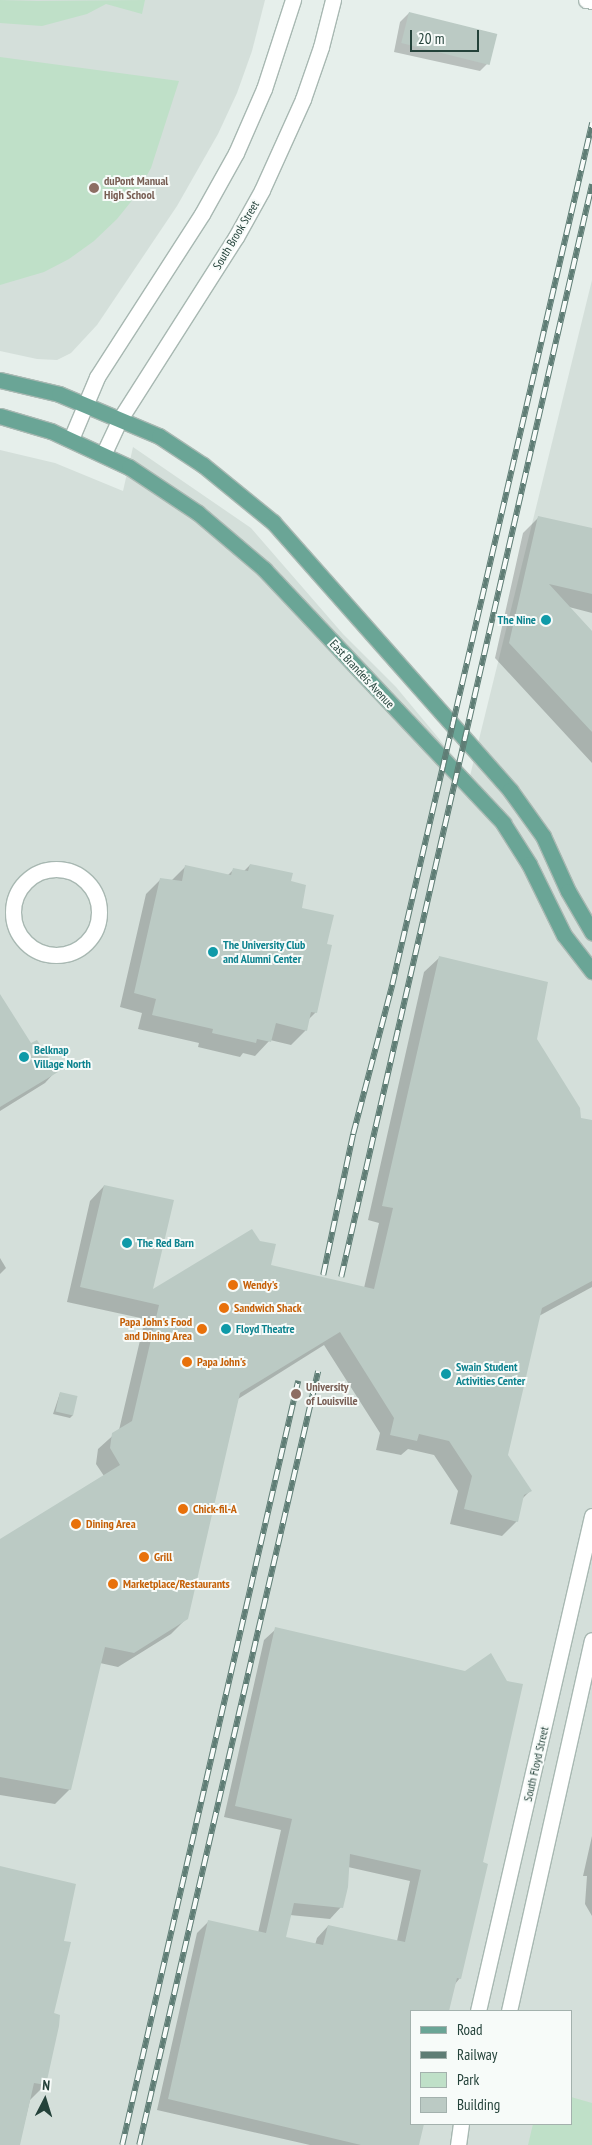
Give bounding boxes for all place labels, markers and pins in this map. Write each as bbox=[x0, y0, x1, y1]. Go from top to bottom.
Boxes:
place label: duPont Manual High School bbox=[104, 174, 168, 202]
marker: duPont Manual High School bbox=[88, 182, 100, 194]
place label: The Nine bbox=[498, 613, 536, 627]
marker: The Nine bbox=[540, 614, 552, 626]
place label: The University Club and Alumni Center bbox=[223, 938, 306, 966]
marker: The University Club and Alumni Center bbox=[207, 946, 219, 958]
place label: Belknap Village North bbox=[34, 1043, 91, 1071]
marker: Belknap Village North bbox=[18, 1051, 30, 1063]
place label: The Red Barn bbox=[137, 1236, 194, 1250]
marker: The Red Barn bbox=[121, 1237, 133, 1249]
place label: Wendy's bbox=[243, 1278, 278, 1292]
marker: Wendy's bbox=[227, 1279, 239, 1291]
place label: Sandwich Shack bbox=[234, 1301, 302, 1315]
marker: Sandwich Shack bbox=[218, 1302, 230, 1314]
place label: Papa John's Food and Dining Area bbox=[120, 1315, 192, 1343]
place label: Floyd Theatre bbox=[236, 1322, 295, 1336]
marker: Papa John's Food and Dining Area bbox=[196, 1323, 208, 1335]
marker: Floyd Theatre bbox=[220, 1323, 232, 1335]
place label: Papa John's bbox=[197, 1355, 246, 1369]
marker: Papa John's bbox=[181, 1356, 193, 1368]
place label: Swain Student Activities Center bbox=[456, 1360, 525, 1388]
marker: Swain Student Activities Center bbox=[440, 1368, 452, 1380]
place label: University of Louisville bbox=[306, 1380, 358, 1408]
marker: University of Louisville bbox=[290, 1388, 302, 1400]
place label: Chick-fil-A bbox=[193, 1502, 237, 1516]
marker: Chick-fil-A bbox=[177, 1503, 189, 1515]
place label: Dining Area bbox=[86, 1517, 136, 1531]
marker: Dining Area bbox=[70, 1518, 82, 1530]
place label: Grill bbox=[154, 1550, 172, 1564]
marker: Grill bbox=[138, 1551, 150, 1563]
place label: Marketplace/Restaurants bbox=[123, 1577, 230, 1591]
marker: Marketplace/Restaurants bbox=[107, 1578, 119, 1590]

